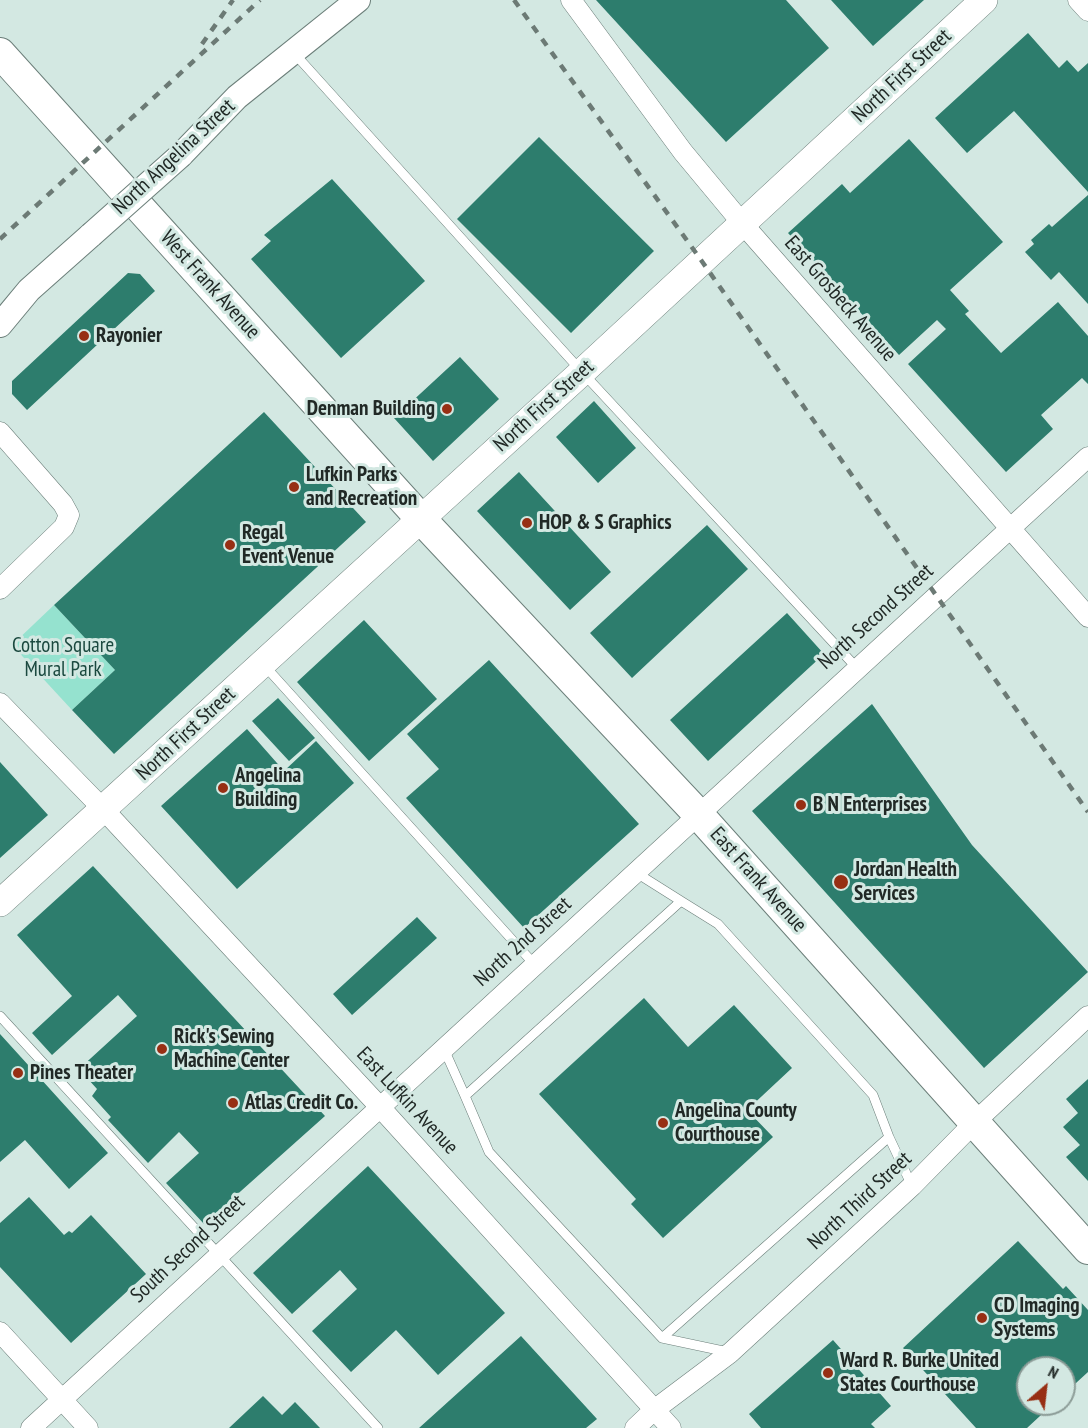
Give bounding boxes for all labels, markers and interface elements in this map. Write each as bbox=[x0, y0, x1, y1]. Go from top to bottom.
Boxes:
street label: North First Street bbox=[847, 24, 957, 128]
street label: North Angelina Street bbox=[108, 94, 240, 220]
street label: West Frank Avenue bbox=[155, 226, 265, 344]
street label: East Grosbeck Avenue bbox=[779, 231, 901, 367]
place label: Rayonier bbox=[96, 323, 162, 349]
marker: Rayonier bbox=[77, 329, 91, 343]
street label: North First Street bbox=[489, 355, 599, 457]
place label: Denman Building bbox=[307, 396, 435, 422]
marker: Denman Building bbox=[440, 402, 454, 416]
place label: Lufkin Parks and Recreation bbox=[306, 462, 417, 512]
marker: Lufkin Parks and Recreation bbox=[287, 480, 301, 494]
place label: HOP & S Graphics bbox=[539, 510, 672, 536]
marker: HOP & S Graphics bbox=[520, 516, 534, 530]
place label: Regal Event Venue bbox=[242, 520, 334, 570]
marker: Regal Event Venue bbox=[223, 538, 237, 552]
street label: North Second Street bbox=[813, 559, 939, 675]
park label: Cotton Square Mural Park bbox=[12, 633, 114, 683]
street label: North First Street bbox=[131, 682, 241, 786]
place label: Angelina Building bbox=[235, 763, 301, 813]
marker: Angelina Building bbox=[216, 781, 230, 795]
place label: B N Enterprises bbox=[813, 792, 927, 818]
marker: B N Enterprises bbox=[794, 798, 808, 812]
street label: East Frank Avenue bbox=[704, 822, 812, 938]
place label: Jordan Health Services bbox=[854, 857, 957, 907]
marker: Jordan Health Services bbox=[832, 873, 850, 891]
street label: North 2nd Street bbox=[469, 892, 577, 992]
place label: Rick's Sewing Machine Center bbox=[174, 1024, 289, 1074]
marker: Rick's Sewing Machine Center bbox=[155, 1042, 169, 1056]
street label: East Lufkin Avenue bbox=[351, 1042, 463, 1160]
place label: Pines Theater bbox=[30, 1060, 133, 1086]
marker: Pines Theater bbox=[11, 1066, 25, 1080]
place label: Atlas Credit Co. bbox=[245, 1090, 358, 1116]
marker: Atlas Credit Co. bbox=[226, 1096, 240, 1110]
place label: Angelina County Courthouse bbox=[675, 1098, 797, 1148]
marker: Angelina County Courthouse bbox=[656, 1116, 670, 1130]
street label: North Third Street bbox=[803, 1147, 917, 1255]
street label: South Second Street bbox=[126, 1190, 250, 1308]
place label: CD Imaging Systems bbox=[994, 1293, 1079, 1343]
marker: CD Imaging Systems bbox=[975, 1311, 989, 1325]
place label: Ward R. Burke United States Courthouse bbox=[840, 1348, 999, 1398]
north arrow bbox=[1016, 1356, 1076, 1416]
text: N bbox=[1045, 1361, 1062, 1383]
marker: Ward R. Burke United States Courthouse bbox=[821, 1366, 835, 1380]

